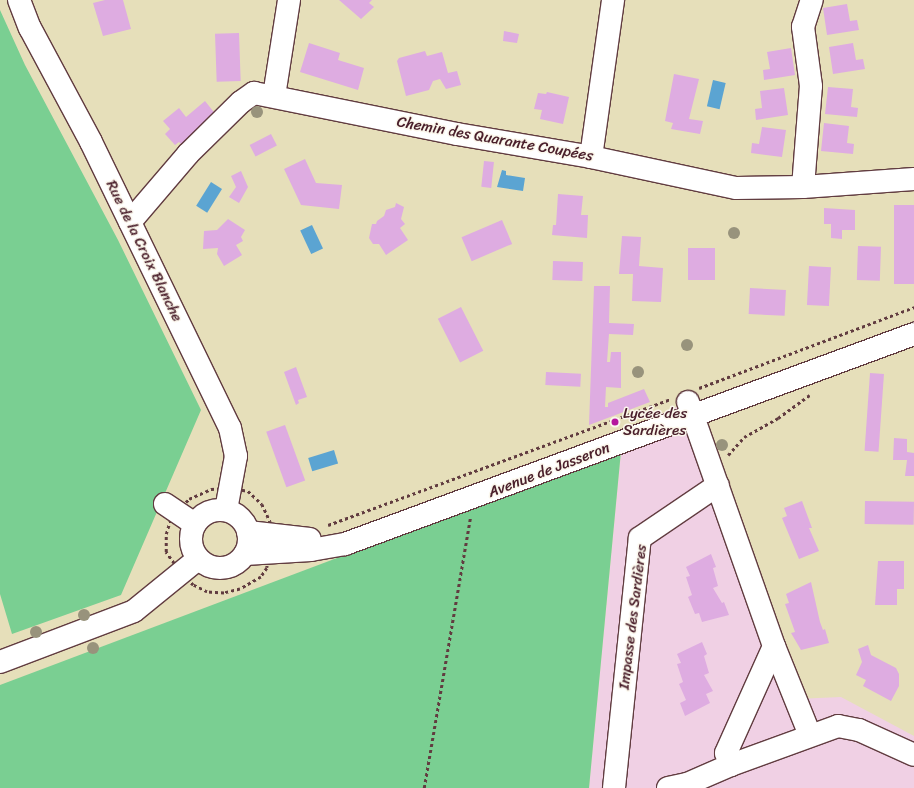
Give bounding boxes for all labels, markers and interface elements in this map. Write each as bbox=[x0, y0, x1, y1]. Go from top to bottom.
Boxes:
street label: Chemin des Quarante Coupées bbox=[396, 113, 594, 165]
street label: Rue de la Croix Blanche bbox=[102, 177, 186, 325]
place label: Lycée des Sardières bbox=[623, 404, 687, 439]
marker: Lycée des Sardières bbox=[610, 417, 620, 427]
street label: Avenue de Jasseron bbox=[486, 438, 612, 502]
street label: Impasse des Sardières bbox=[615, 543, 651, 691]

